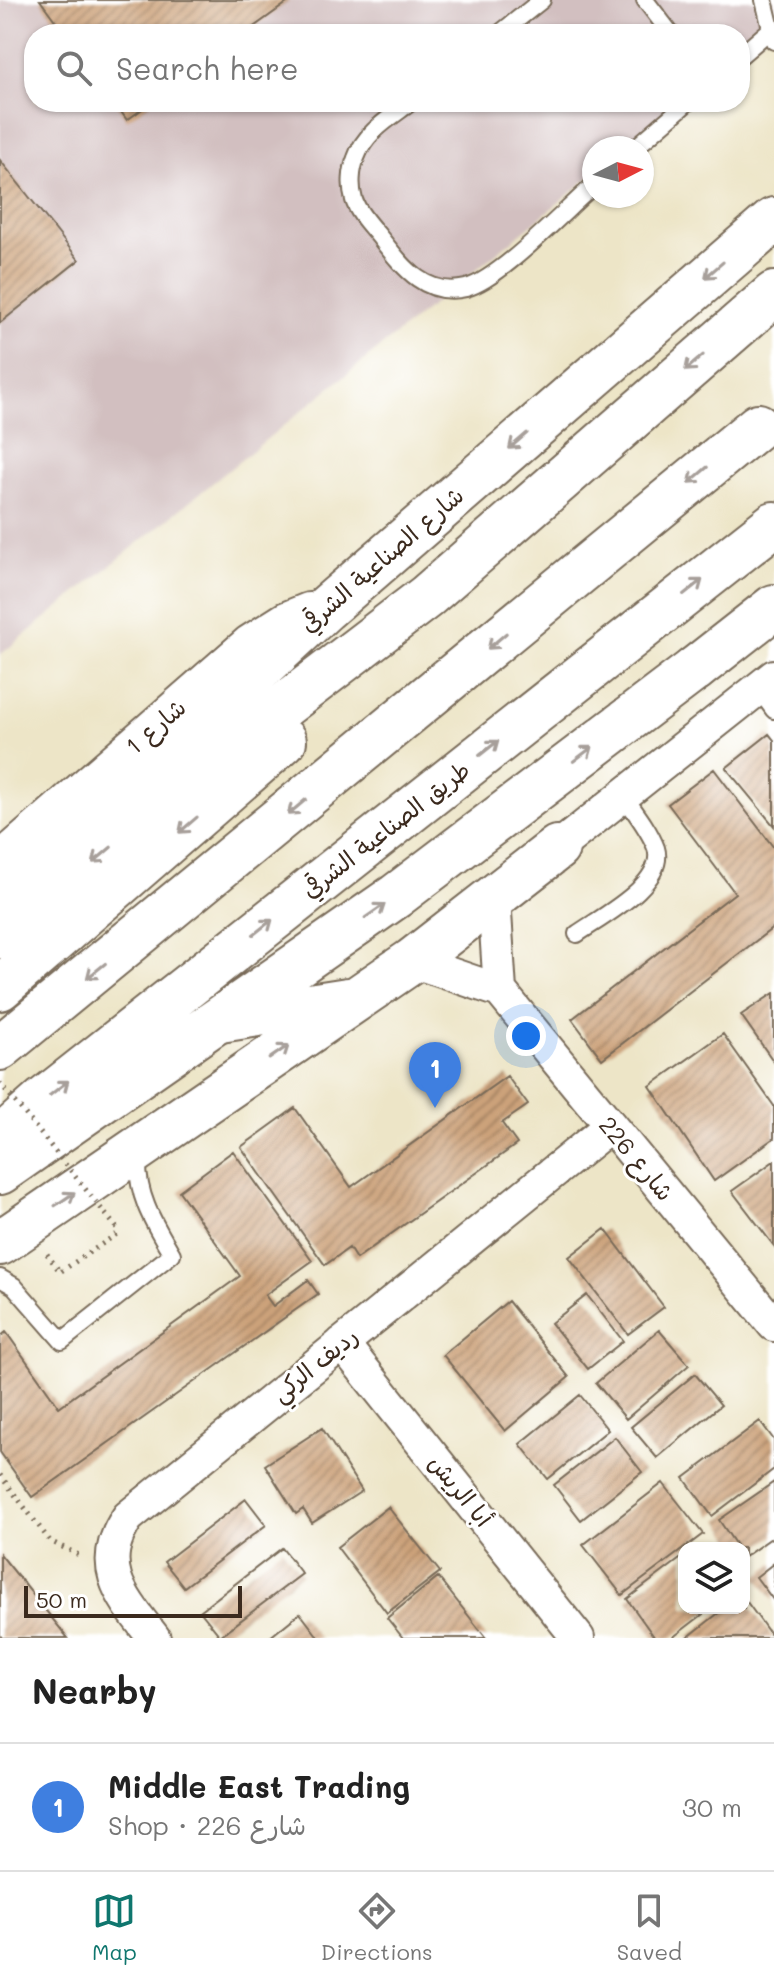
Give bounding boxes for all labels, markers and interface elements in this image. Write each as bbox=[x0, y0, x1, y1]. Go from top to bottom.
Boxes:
search box bbox=[24, 24, 750, 112]
icon: search bbox=[52, 46, 96, 90]
text: Search here bbox=[116, 48, 299, 88]
north arrow bbox=[582, 136, 654, 208]
one-way arrow bbox=[705, 261, 725, 279]
one-way arrow bbox=[685, 354, 705, 372]
one-way arrow bbox=[508, 432, 529, 450]
one-way arrow bbox=[688, 467, 709, 484]
street label: شارع الصناعية الشرقي bbox=[293, 479, 471, 641]
one-way arrow bbox=[682, 579, 703, 596]
one-way arrow bbox=[488, 632, 508, 650]
street label: شارع 1 bbox=[118, 691, 194, 763]
one-way arrow bbox=[478, 740, 499, 757]
one-way arrow bbox=[571, 746, 593, 763]
street label: طريق الصناعية الشرقي bbox=[295, 753, 477, 907]
one-way arrow bbox=[287, 798, 308, 816]
one-way arrow bbox=[178, 816, 199, 834]
one-way arrow bbox=[93, 846, 113, 864]
one-way arrow bbox=[364, 903, 386, 919]
one-way arrow bbox=[252, 918, 273, 935]
one-way arrow bbox=[86, 963, 107, 980]
your location bbox=[506, 1016, 546, 1056]
pin: 1 bbox=[409, 1042, 461, 1108]
one-way arrow bbox=[267, 1044, 289, 1060]
one-way arrow bbox=[48, 1079, 69, 1096]
street label: شارع 226 bbox=[591, 1109, 681, 1209]
one-way arrow bbox=[53, 1191, 75, 1207]
street label: رديف الركي bbox=[264, 1320, 368, 1414]
street label: أبا الريش bbox=[423, 1447, 500, 1533]
map controls bbox=[678, 1542, 750, 1614]
button: layers bbox=[678, 1542, 750, 1614]
scale bar bbox=[24, 1582, 242, 1618]
text: 50 m bbox=[36, 1585, 87, 1614]
text: Nearby bbox=[32, 1668, 157, 1713]
text: Middle East Trading bbox=[108, 1766, 410, 1806]
text: 1 bbox=[52, 1790, 64, 1824]
text: 30 m bbox=[682, 1790, 742, 1824]
text: Shop · شارع 226 bbox=[108, 1808, 306, 1842]
tab: Map bbox=[92, 1889, 137, 1966]
tab: Directions bbox=[321, 1889, 433, 1966]
tab: Saved bbox=[617, 1889, 682, 1966]

